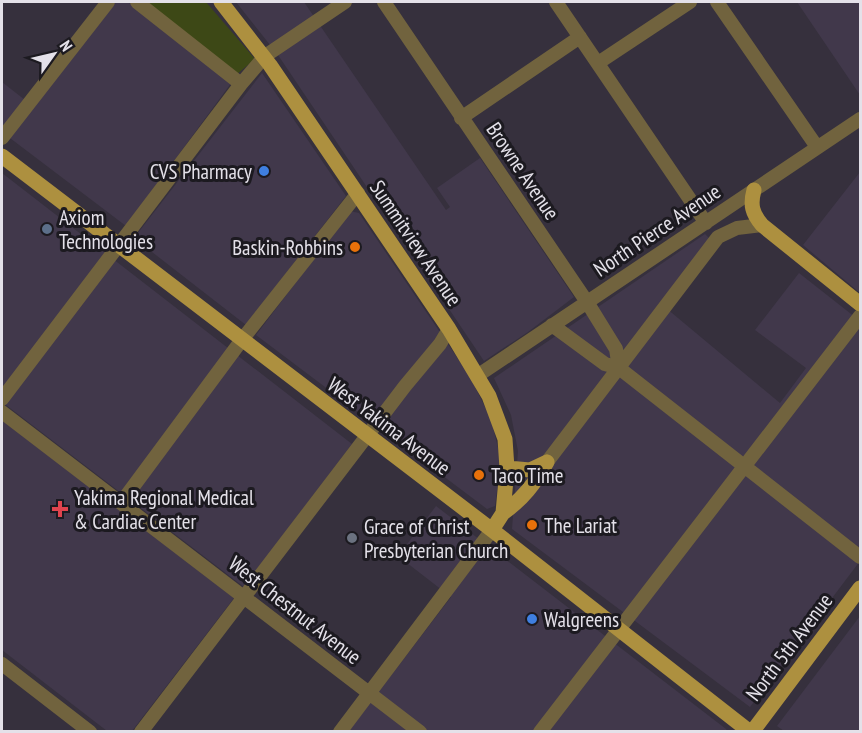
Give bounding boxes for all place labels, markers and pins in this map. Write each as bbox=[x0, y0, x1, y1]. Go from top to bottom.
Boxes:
place label: CVS Pharmacy bbox=[150, 158, 252, 185]
marker: CVS Pharmacy bbox=[257, 164, 271, 178]
place label: Axiom Technologies bbox=[59, 204, 153, 255]
marker: Axiom Technologies bbox=[40, 222, 54, 236]
place label: Baskin-Robbins bbox=[232, 234, 343, 261]
marker: Baskin-Robbins bbox=[348, 240, 362, 254]
place label: Taco Time bbox=[491, 462, 563, 489]
marker: Taco Time bbox=[472, 468, 486, 482]
place label: Yakima Regional Medical & Cardiac Center bbox=[74, 484, 254, 535]
marker: Yakima Regional Medical & Cardiac Center bbox=[51, 500, 69, 518]
place label: The Lariat bbox=[544, 512, 617, 539]
place label: Grace of Christ Presbyterian Church bbox=[364, 513, 508, 564]
marker: The Lariat bbox=[525, 518, 539, 532]
marker: Grace of Christ Presbyterian Church bbox=[345, 531, 359, 545]
place label: Walgreens bbox=[544, 606, 619, 633]
marker: Walgreens bbox=[525, 612, 539, 626]

